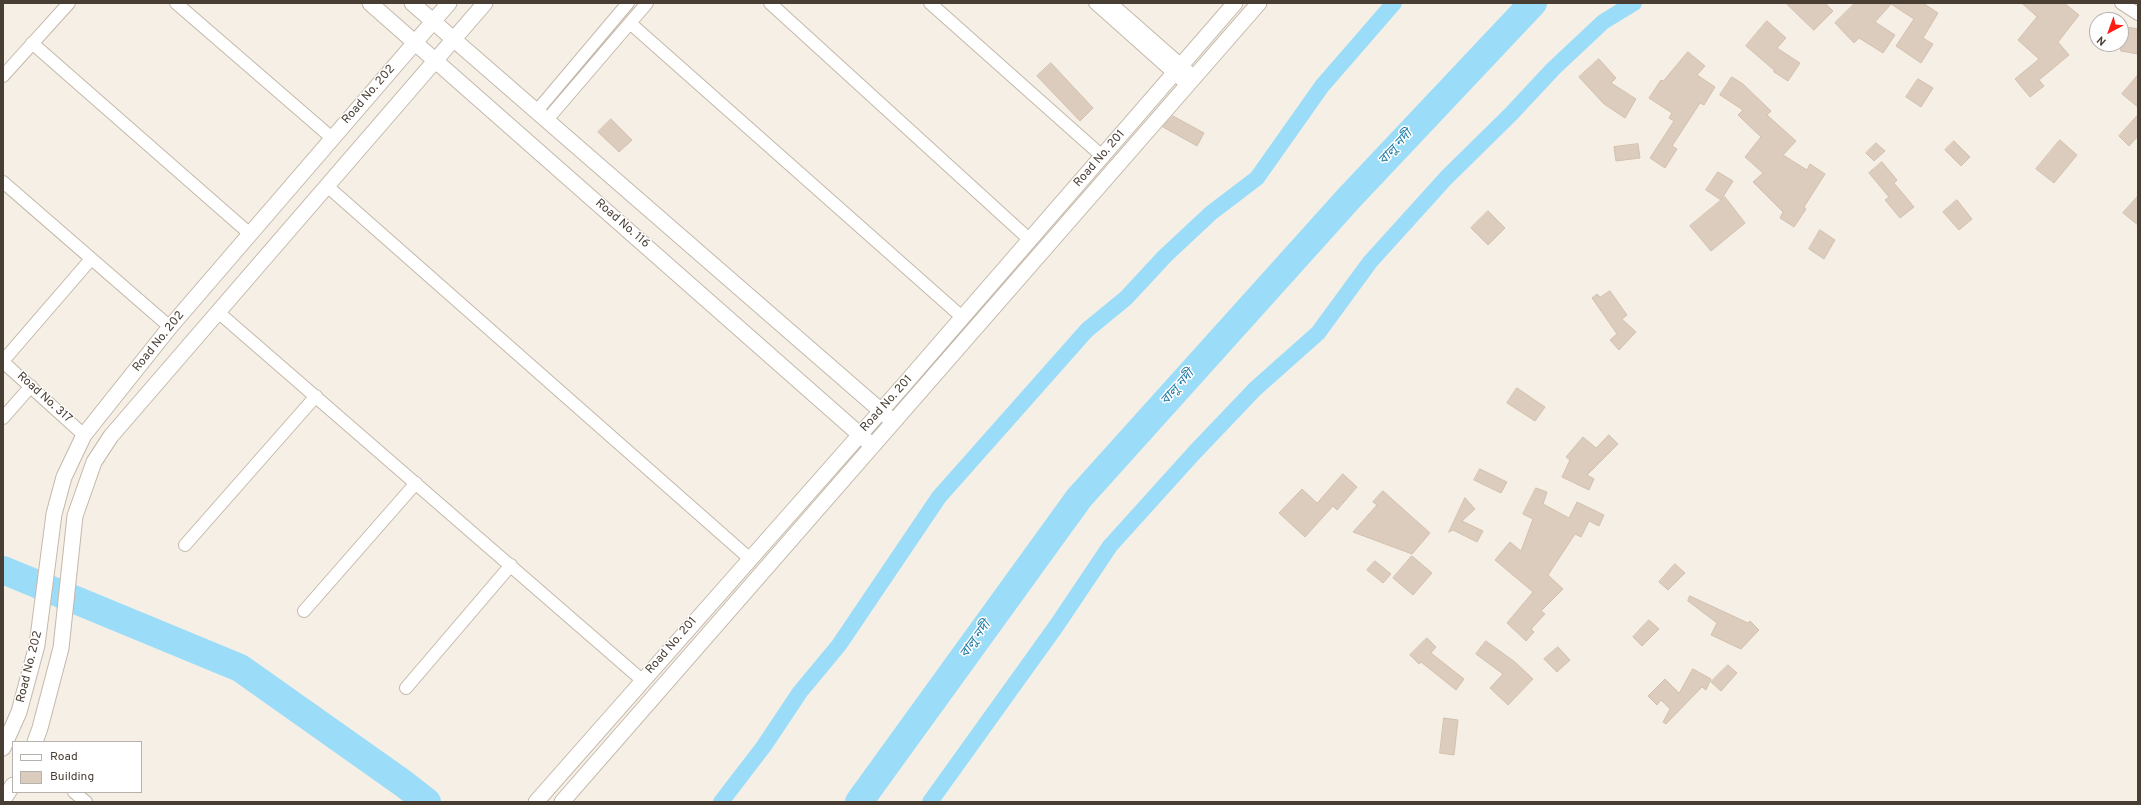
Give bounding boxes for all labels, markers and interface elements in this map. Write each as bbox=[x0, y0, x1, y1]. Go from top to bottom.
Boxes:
north arrow bbox=[2089, 12, 2129, 52]
text: N bbox=[2094, 32, 2109, 48]
street label: Road No. 202 bbox=[339, 62, 399, 128]
water label: বালু নদী bbox=[1376, 127, 1416, 169]
street label: Road No. 201 bbox=[1071, 128, 1129, 190]
street label: Road No. 116 bbox=[592, 196, 652, 252]
street label: Road No. 202 bbox=[130, 309, 188, 375]
water label: বালু নদী bbox=[1158, 367, 1198, 409]
street label: Road No. 317 bbox=[13, 370, 75, 426]
street label: Road No. 201 bbox=[858, 373, 916, 435]
street label: Road No. 201 bbox=[643, 615, 701, 677]
water label: বালু নদী bbox=[957, 618, 995, 662]
street label: Road No. 202 bbox=[14, 630, 46, 704]
legend bbox=[12, 741, 142, 793]
text: Road bbox=[50, 749, 78, 765]
text: Building bbox=[50, 769, 94, 785]

